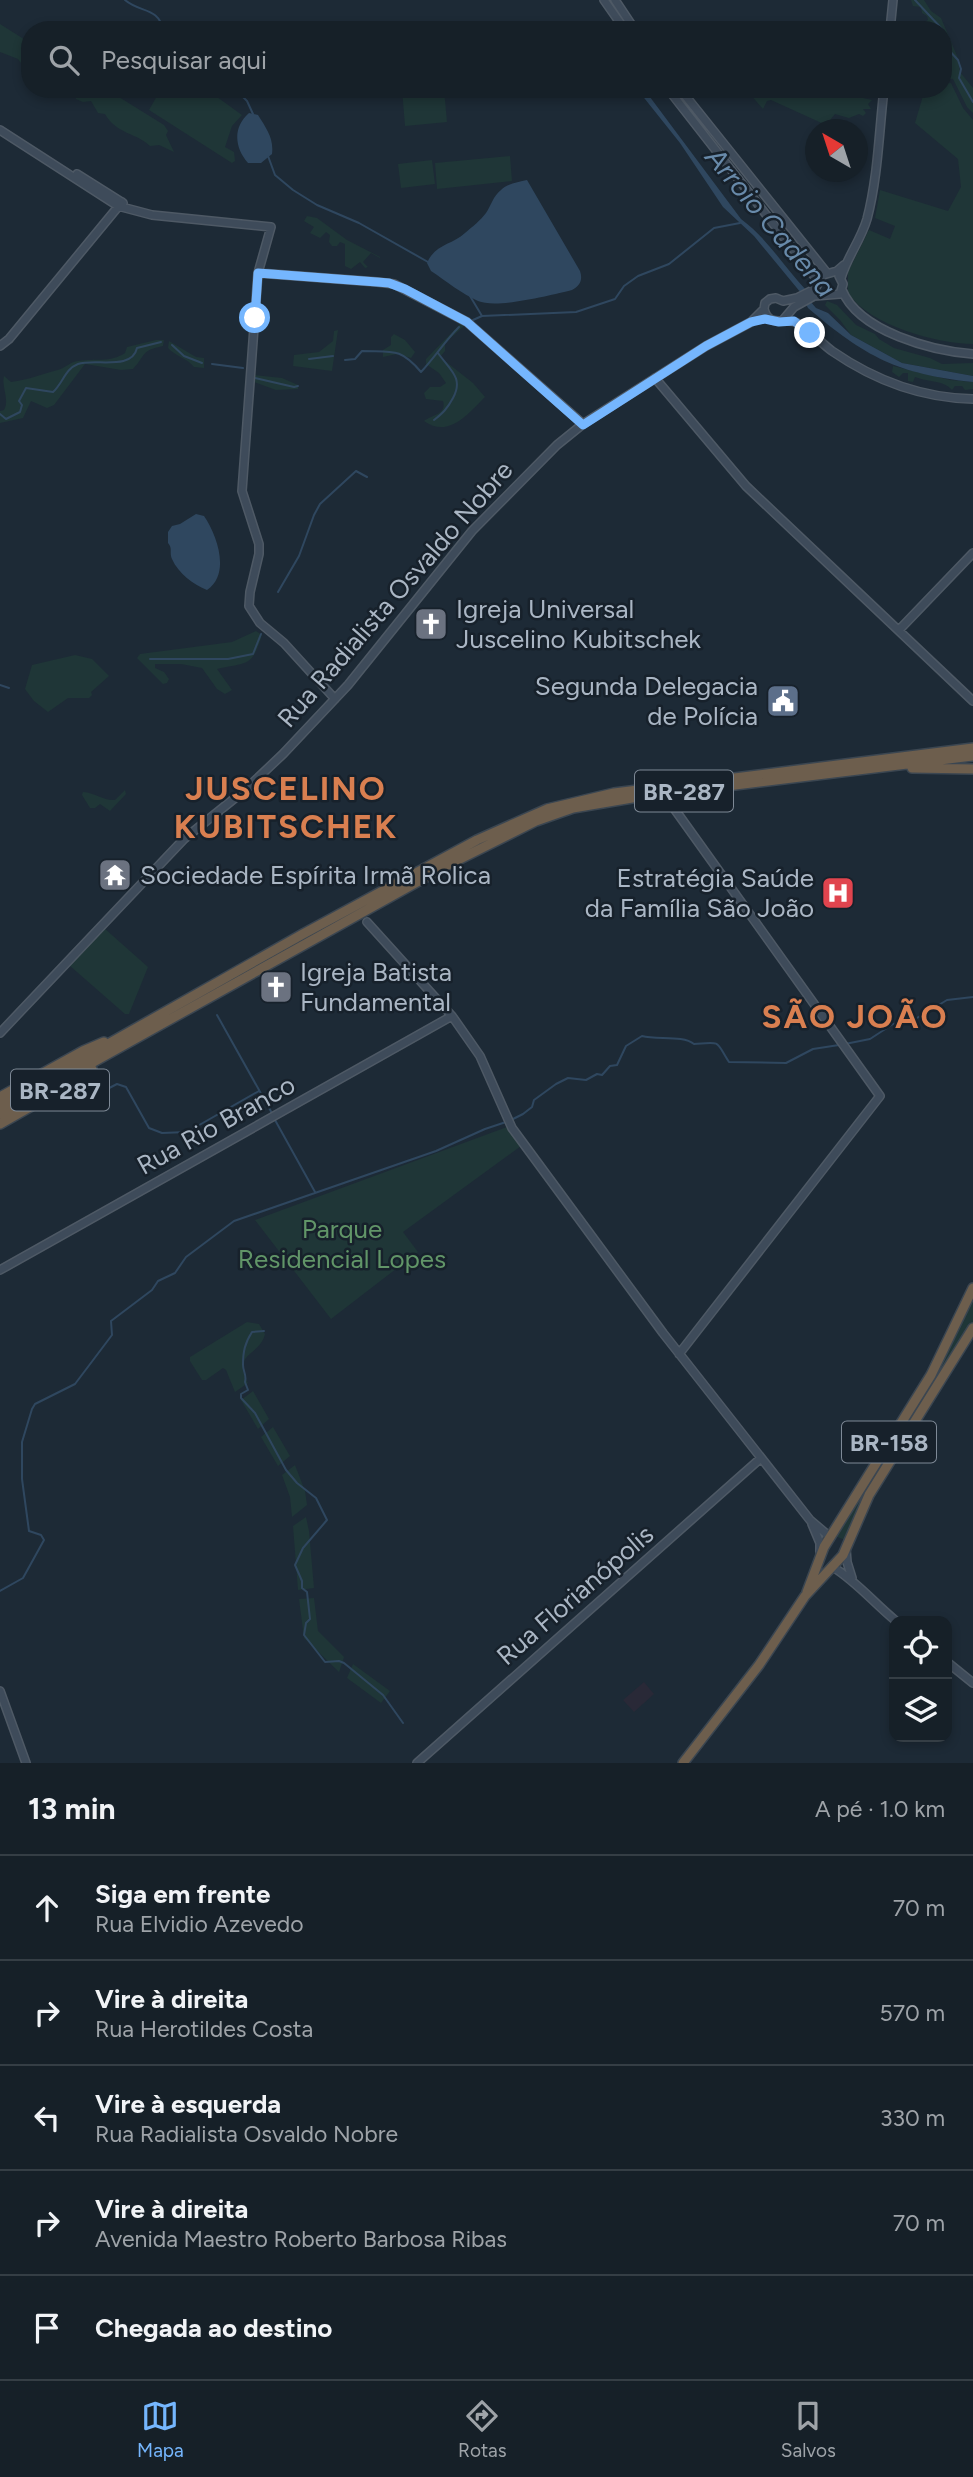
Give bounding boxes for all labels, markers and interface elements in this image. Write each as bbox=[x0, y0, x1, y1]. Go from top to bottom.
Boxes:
search box bbox=[21, 21, 952, 98]
icon: search bbox=[45, 41, 83, 79]
text: Pesquisar aqui bbox=[101, 44, 267, 76]
north arrow bbox=[805, 119, 868, 182]
water label: Arroio Cadena bbox=[698, 140, 843, 304]
route start bbox=[239, 302, 270, 333]
route end bbox=[794, 317, 825, 348]
street label: Rua Radialista Osvaldo Nobre bbox=[271, 454, 519, 734]
place label: Igreja Universal Juscelino Kubitschek bbox=[456, 593, 701, 655]
church icon: Igreja Universal Juscelino Kubitschek bbox=[412, 605, 450, 643]
place label: Segunda Delegacia de Polícia bbox=[535, 670, 758, 732]
public building icon: Segunda Delegacia de Polícia bbox=[764, 682, 802, 720]
district label: JUSCELINO KUBITSCHEK bbox=[174, 769, 398, 846]
road number: BR-287 bbox=[635, 770, 733, 812]
temple icon: Sociedade Espírita Irmã Rolica bbox=[96, 856, 134, 894]
place label: Sociedade Espírita Irmã Rolica bbox=[140, 859, 491, 891]
place label: Estratégia Saúde da Família São João bbox=[585, 862, 814, 924]
hospital icon: Estratégia Saúde da Família São João bbox=[819, 874, 857, 912]
place label: Igreja Batista Fundamental bbox=[300, 956, 452, 1018]
church icon: Igreja Batista Fundamental bbox=[257, 968, 295, 1006]
district label: SÃO JOÃO bbox=[761, 997, 949, 1036]
street label: Rua Rio Branco bbox=[131, 1068, 301, 1182]
road number: BR-287 bbox=[11, 1070, 109, 1110]
park label: Parque Residencial Lopes bbox=[238, 1213, 446, 1275]
road number: BR-158 bbox=[842, 1422, 936, 1462]
street label: Rua Florianópolis bbox=[490, 1518, 660, 1672]
map controls bbox=[889, 1616, 952, 1742]
button: locate bbox=[889, 1616, 952, 1679]
button: layers bbox=[889, 1679, 952, 1742]
text: 13 min bbox=[28, 1790, 116, 1827]
text: A pé · 1.0 km bbox=[815, 1795, 945, 1823]
text: Siga em frente bbox=[95, 1878, 270, 1910]
icon: ahead bbox=[28, 1889, 66, 1927]
text: 70 m bbox=[893, 1894, 945, 1922]
text: Rua Elvidio Azevedo bbox=[95, 1910, 304, 1938]
text: Vire à direita bbox=[95, 1983, 248, 2015]
icon: right bbox=[28, 1994, 66, 2032]
text: 570 m bbox=[879, 1999, 945, 2027]
text: Rua Herotildes Costa bbox=[95, 2015, 313, 2043]
text: Vire à esquerda bbox=[95, 2088, 281, 2120]
icon: left bbox=[28, 2099, 66, 2137]
text: 330 m bbox=[880, 2104, 945, 2132]
text: Rua Radialista Osvaldo Nobre bbox=[95, 2120, 398, 2148]
text: Vire à direita bbox=[95, 2193, 248, 2225]
icon: right bbox=[28, 2204, 66, 2242]
text: 70 m bbox=[893, 2209, 945, 2237]
text: Avenida Maestro Roberto Barbosa Ribas bbox=[95, 2225, 507, 2253]
icon: arrive bbox=[28, 2309, 66, 2347]
text: Chegada ao destino bbox=[95, 2312, 332, 2344]
tab: Mapa bbox=[137, 2397, 184, 2462]
tab: Rotas bbox=[458, 2397, 507, 2462]
tab: Salvos bbox=[781, 2397, 836, 2462]

